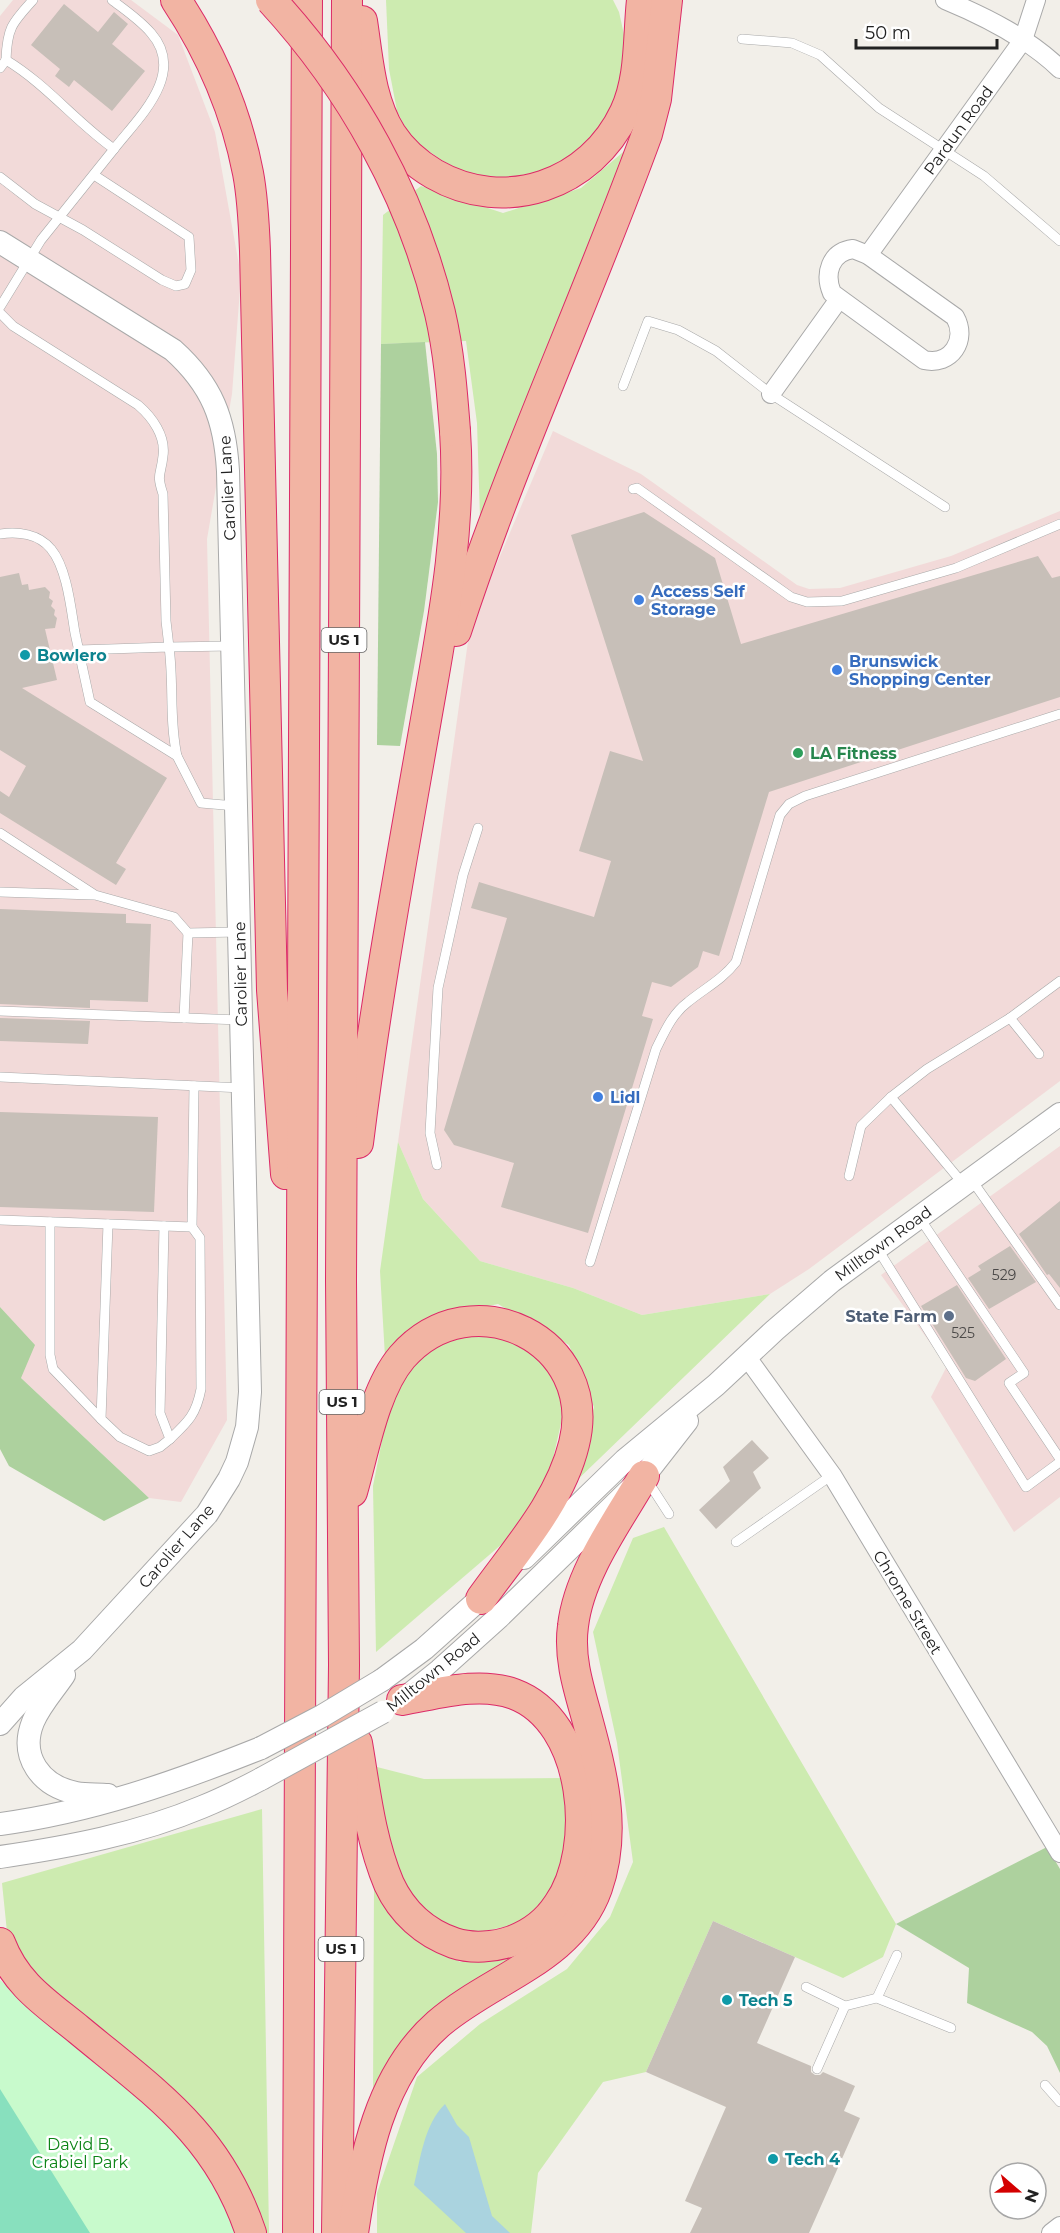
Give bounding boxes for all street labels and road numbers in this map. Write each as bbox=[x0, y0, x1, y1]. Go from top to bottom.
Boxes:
street label: Pardun Road bbox=[920, 82, 997, 178]
street label: Carolier Lane bbox=[215, 435, 240, 541]
road number: US 1 bbox=[322, 628, 366, 652]
street label: Carolier Lane bbox=[230, 921, 251, 1027]
street label: Milltown Road bbox=[831, 1202, 935, 1285]
road number: US 1 bbox=[320, 1390, 364, 1414]
street label: Carolier Lane bbox=[135, 1500, 218, 1592]
street label: Chrome Street bbox=[869, 1547, 946, 1658]
street label: Milltown Road bbox=[383, 1629, 484, 1716]
road number: US 1 bbox=[318, 1937, 364, 1961]

